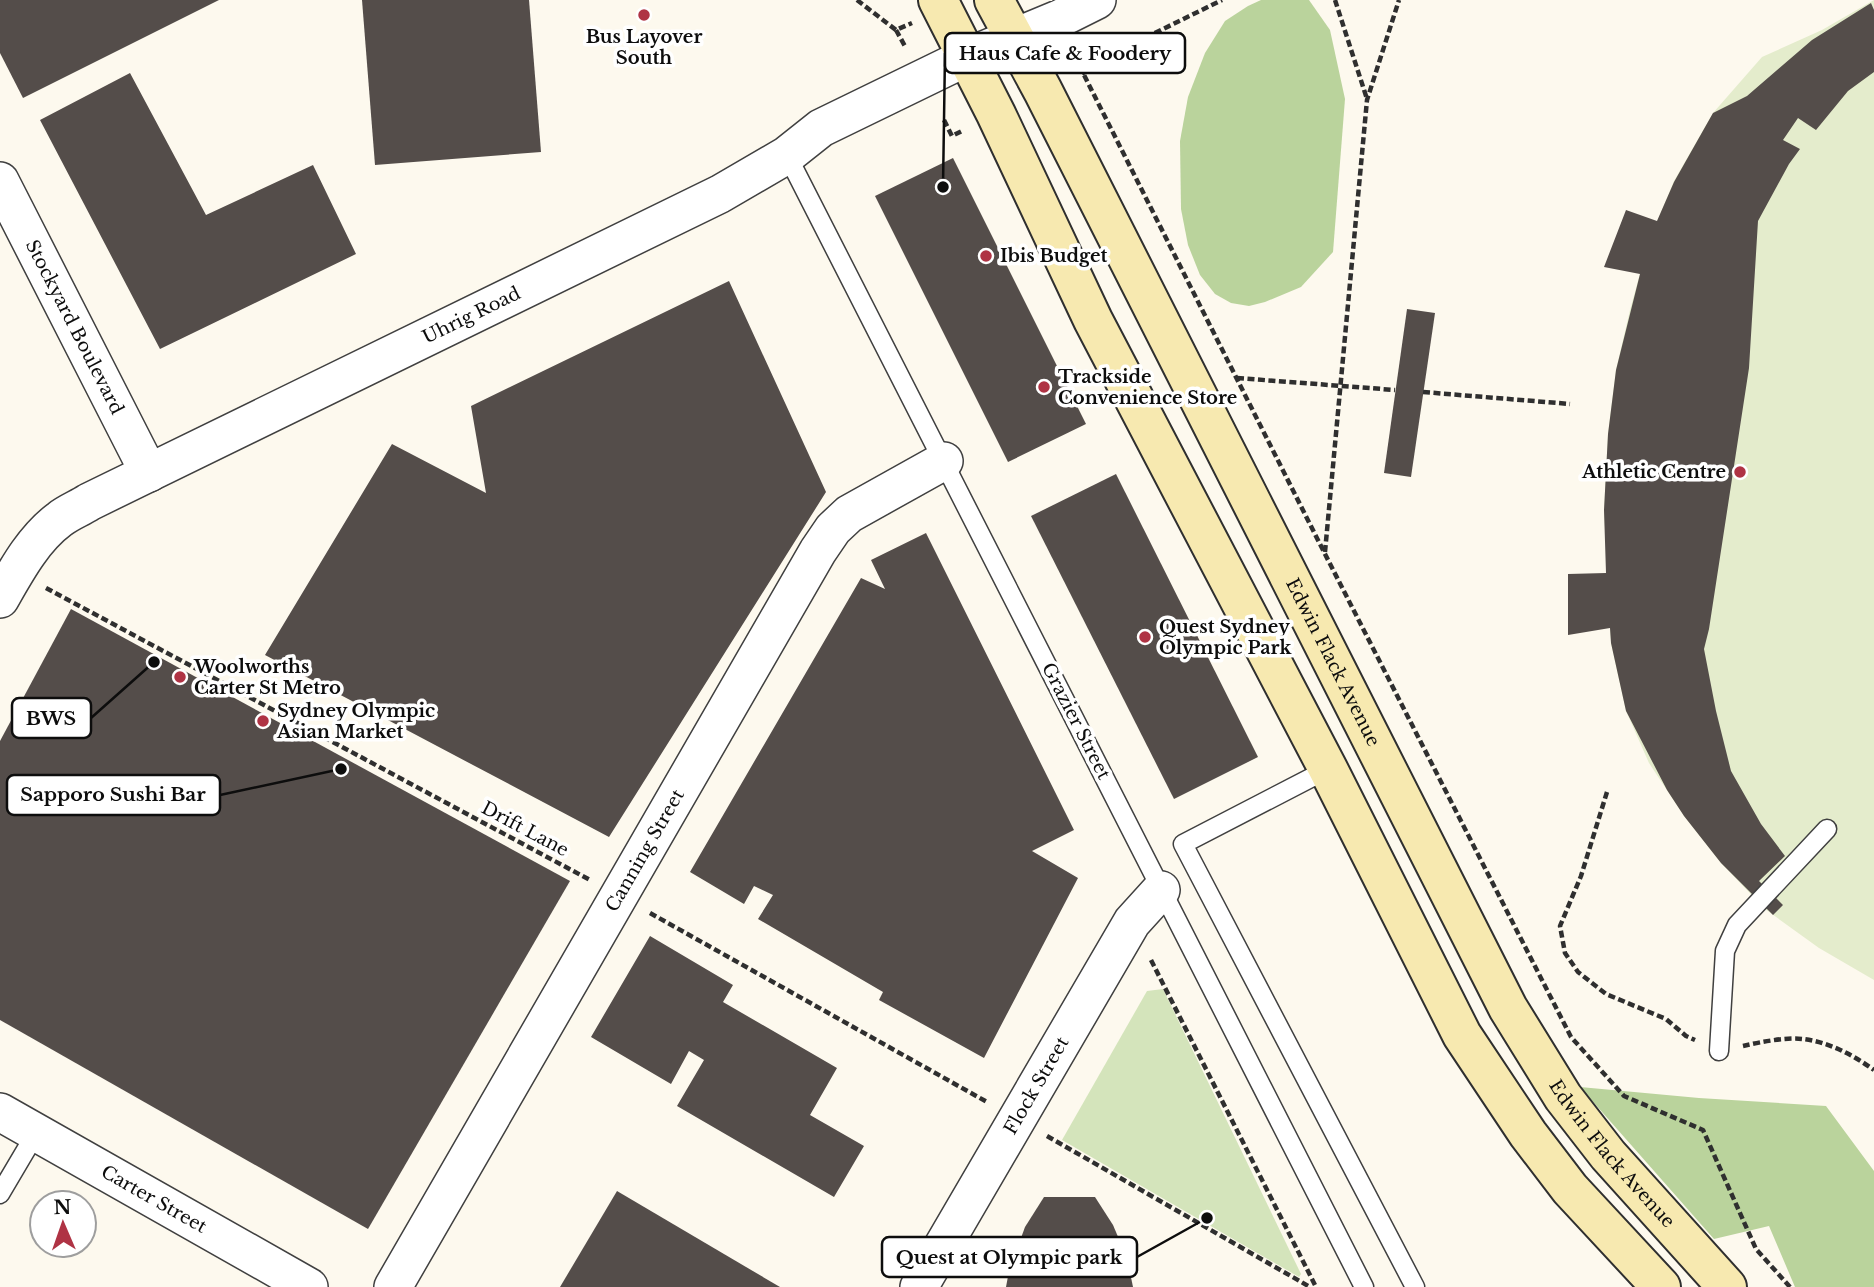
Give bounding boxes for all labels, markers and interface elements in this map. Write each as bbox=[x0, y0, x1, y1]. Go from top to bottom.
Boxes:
marker: Bus Layover South bbox=[636, 7, 652, 23]
place label: Bus Layover South bbox=[586, 26, 702, 69]
callout: Haus Cafe & Foodery bbox=[945, 33, 1185, 73]
text: Haus Cafe & Foodery bbox=[959, 42, 1172, 65]
street label: Stockyard Boulevard bbox=[21, 236, 128, 418]
place label: Ibis Budget bbox=[1000, 245, 1107, 267]
marker: Ibis Budget bbox=[978, 248, 994, 264]
street label: Uhrig Road bbox=[419, 282, 524, 349]
place label: Trackside Convenience Store bbox=[1058, 366, 1237, 409]
marker: Trackside Convenience Store bbox=[1036, 379, 1052, 395]
place label: Athletic Centre bbox=[1581, 461, 1726, 483]
marker: Athletic Centre bbox=[1732, 464, 1748, 480]
street label: Edwin Flack Avenue bbox=[1281, 575, 1385, 750]
place label: Quest Sydney Olympic Park bbox=[1159, 616, 1292, 659]
marker: Quest Sydney Olympic Park bbox=[1137, 629, 1153, 645]
place label: Woolworths Carter St Metro bbox=[193, 656, 341, 699]
street label: Grazier Street bbox=[1037, 659, 1115, 783]
marker: Woolworths Carter St Metro bbox=[172, 669, 188, 685]
callout: BWS bbox=[12, 698, 91, 738]
place label: Sydney Olympic Asian Market bbox=[276, 700, 435, 743]
text: BWS bbox=[26, 707, 76, 730]
marker: Sydney Olympic Asian Market bbox=[255, 713, 271, 729]
callout: Sapporo Sushi Bar bbox=[7, 775, 220, 815]
text: Sapporo Sushi Bar bbox=[20, 783, 206, 806]
street label: Canning Street bbox=[601, 785, 689, 916]
street label: Drift Lane bbox=[478, 797, 572, 861]
street label: Flock Street bbox=[999, 1033, 1074, 1139]
street label: Edwin Flack Avenue bbox=[1544, 1076, 1679, 1232]
street label: Carter Street bbox=[97, 1161, 211, 1238]
north arrow bbox=[28, 1189, 98, 1259]
text: N bbox=[53, 1196, 72, 1219]
callout: Quest at Olympic park bbox=[882, 1237, 1137, 1277]
text: Quest at Olympic park bbox=[896, 1246, 1123, 1269]

